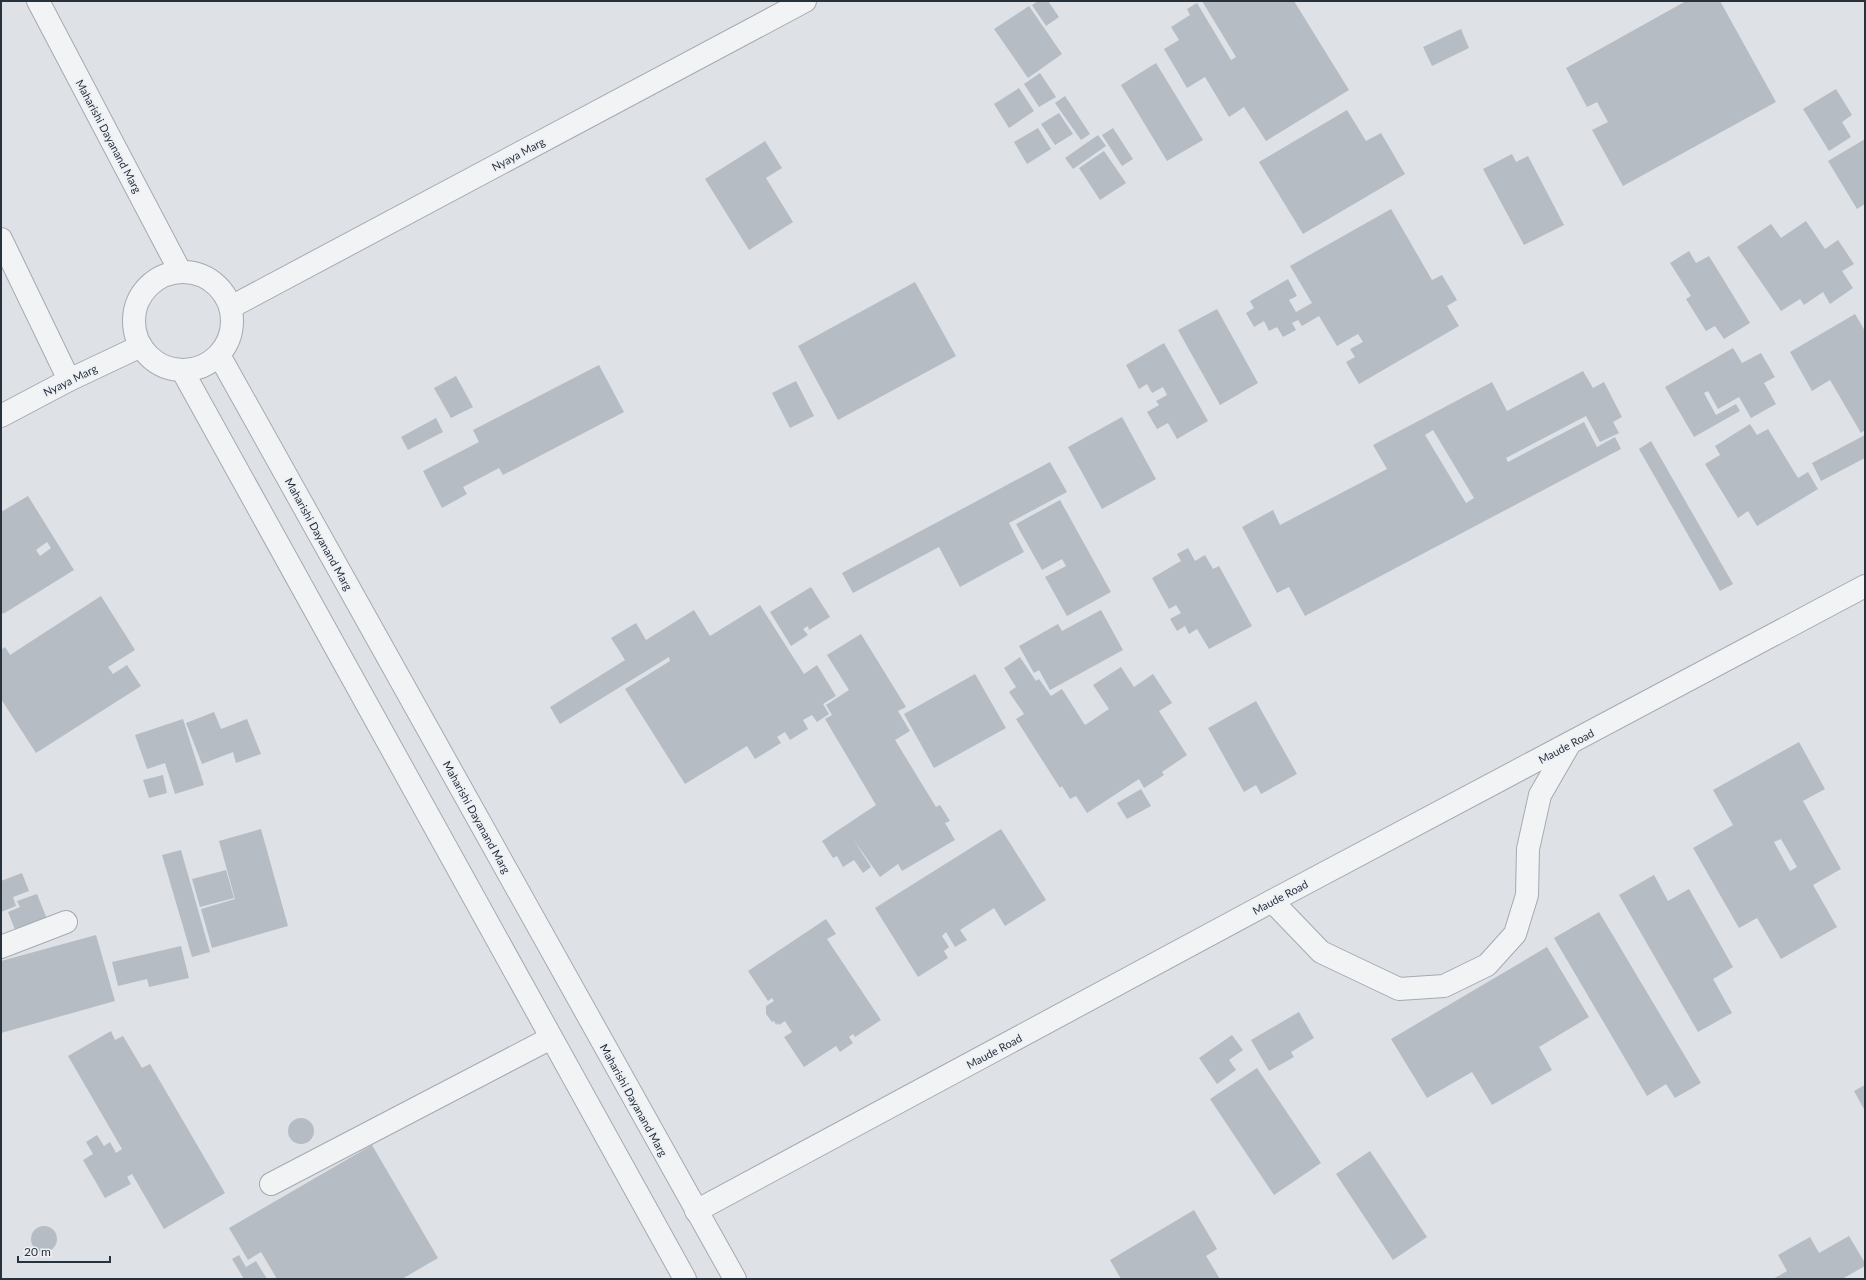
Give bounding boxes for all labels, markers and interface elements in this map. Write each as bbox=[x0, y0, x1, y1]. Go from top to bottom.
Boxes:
street label: Maharishi Dayanand Marg bbox=[74, 77, 145, 195]
street label: Nyaya Marg bbox=[489, 134, 547, 173]
street label: Nyaya Marg bbox=[41, 361, 99, 399]
street label: Maharishi Dayanand Marg bbox=[283, 476, 355, 593]
street label: Maude Road bbox=[1536, 726, 1596, 766]
street label: Maharishi Dayanand Marg bbox=[441, 759, 513, 876]
street label: Maude Road bbox=[1250, 877, 1310, 917]
street label: Maude Road bbox=[964, 1031, 1024, 1071]
street label: Maharishi Dayanand Marg bbox=[598, 1042, 670, 1159]
scale bar bbox=[18, 1238, 110, 1264]
text: 20 m bbox=[24, 1244, 51, 1259]

